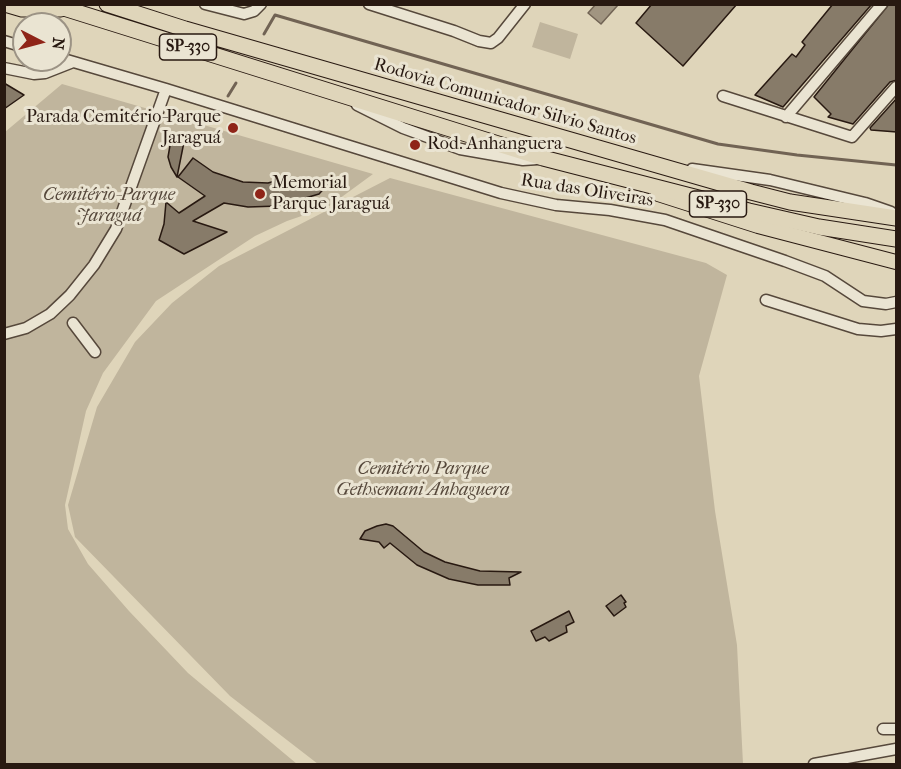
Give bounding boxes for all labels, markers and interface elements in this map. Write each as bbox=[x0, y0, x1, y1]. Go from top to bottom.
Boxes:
north arrow bbox=[12, 12, 72, 72]
road number: SP-330 bbox=[160, 34, 216, 60]
text: N bbox=[48, 37, 68, 51]
street label: Rodovia Comunicador Silvio Santos bbox=[371, 54, 639, 150]
place label: Parada Cemitério-Parque Jaraguá bbox=[26, 107, 221, 150]
marker: Parada Cemitério-Parque Jaraguá bbox=[226, 121, 240, 135]
place label: Rod. Anhanguera bbox=[427, 134, 562, 156]
marker: Rod. Anhanguera bbox=[408, 138, 422, 152]
street label: Rua das Oliveiras bbox=[519, 170, 655, 212]
place label: Memorial Parque Jaraguá bbox=[272, 173, 390, 216]
park label: Cemitério-Parque Jaraguá bbox=[43, 185, 175, 228]
marker: Memorial Parque Jaraguá bbox=[253, 187, 267, 201]
road number: SP-330 bbox=[690, 191, 746, 217]
park label: Cemitério Parque Gethsemani Anhaguera bbox=[336, 459, 510, 502]

